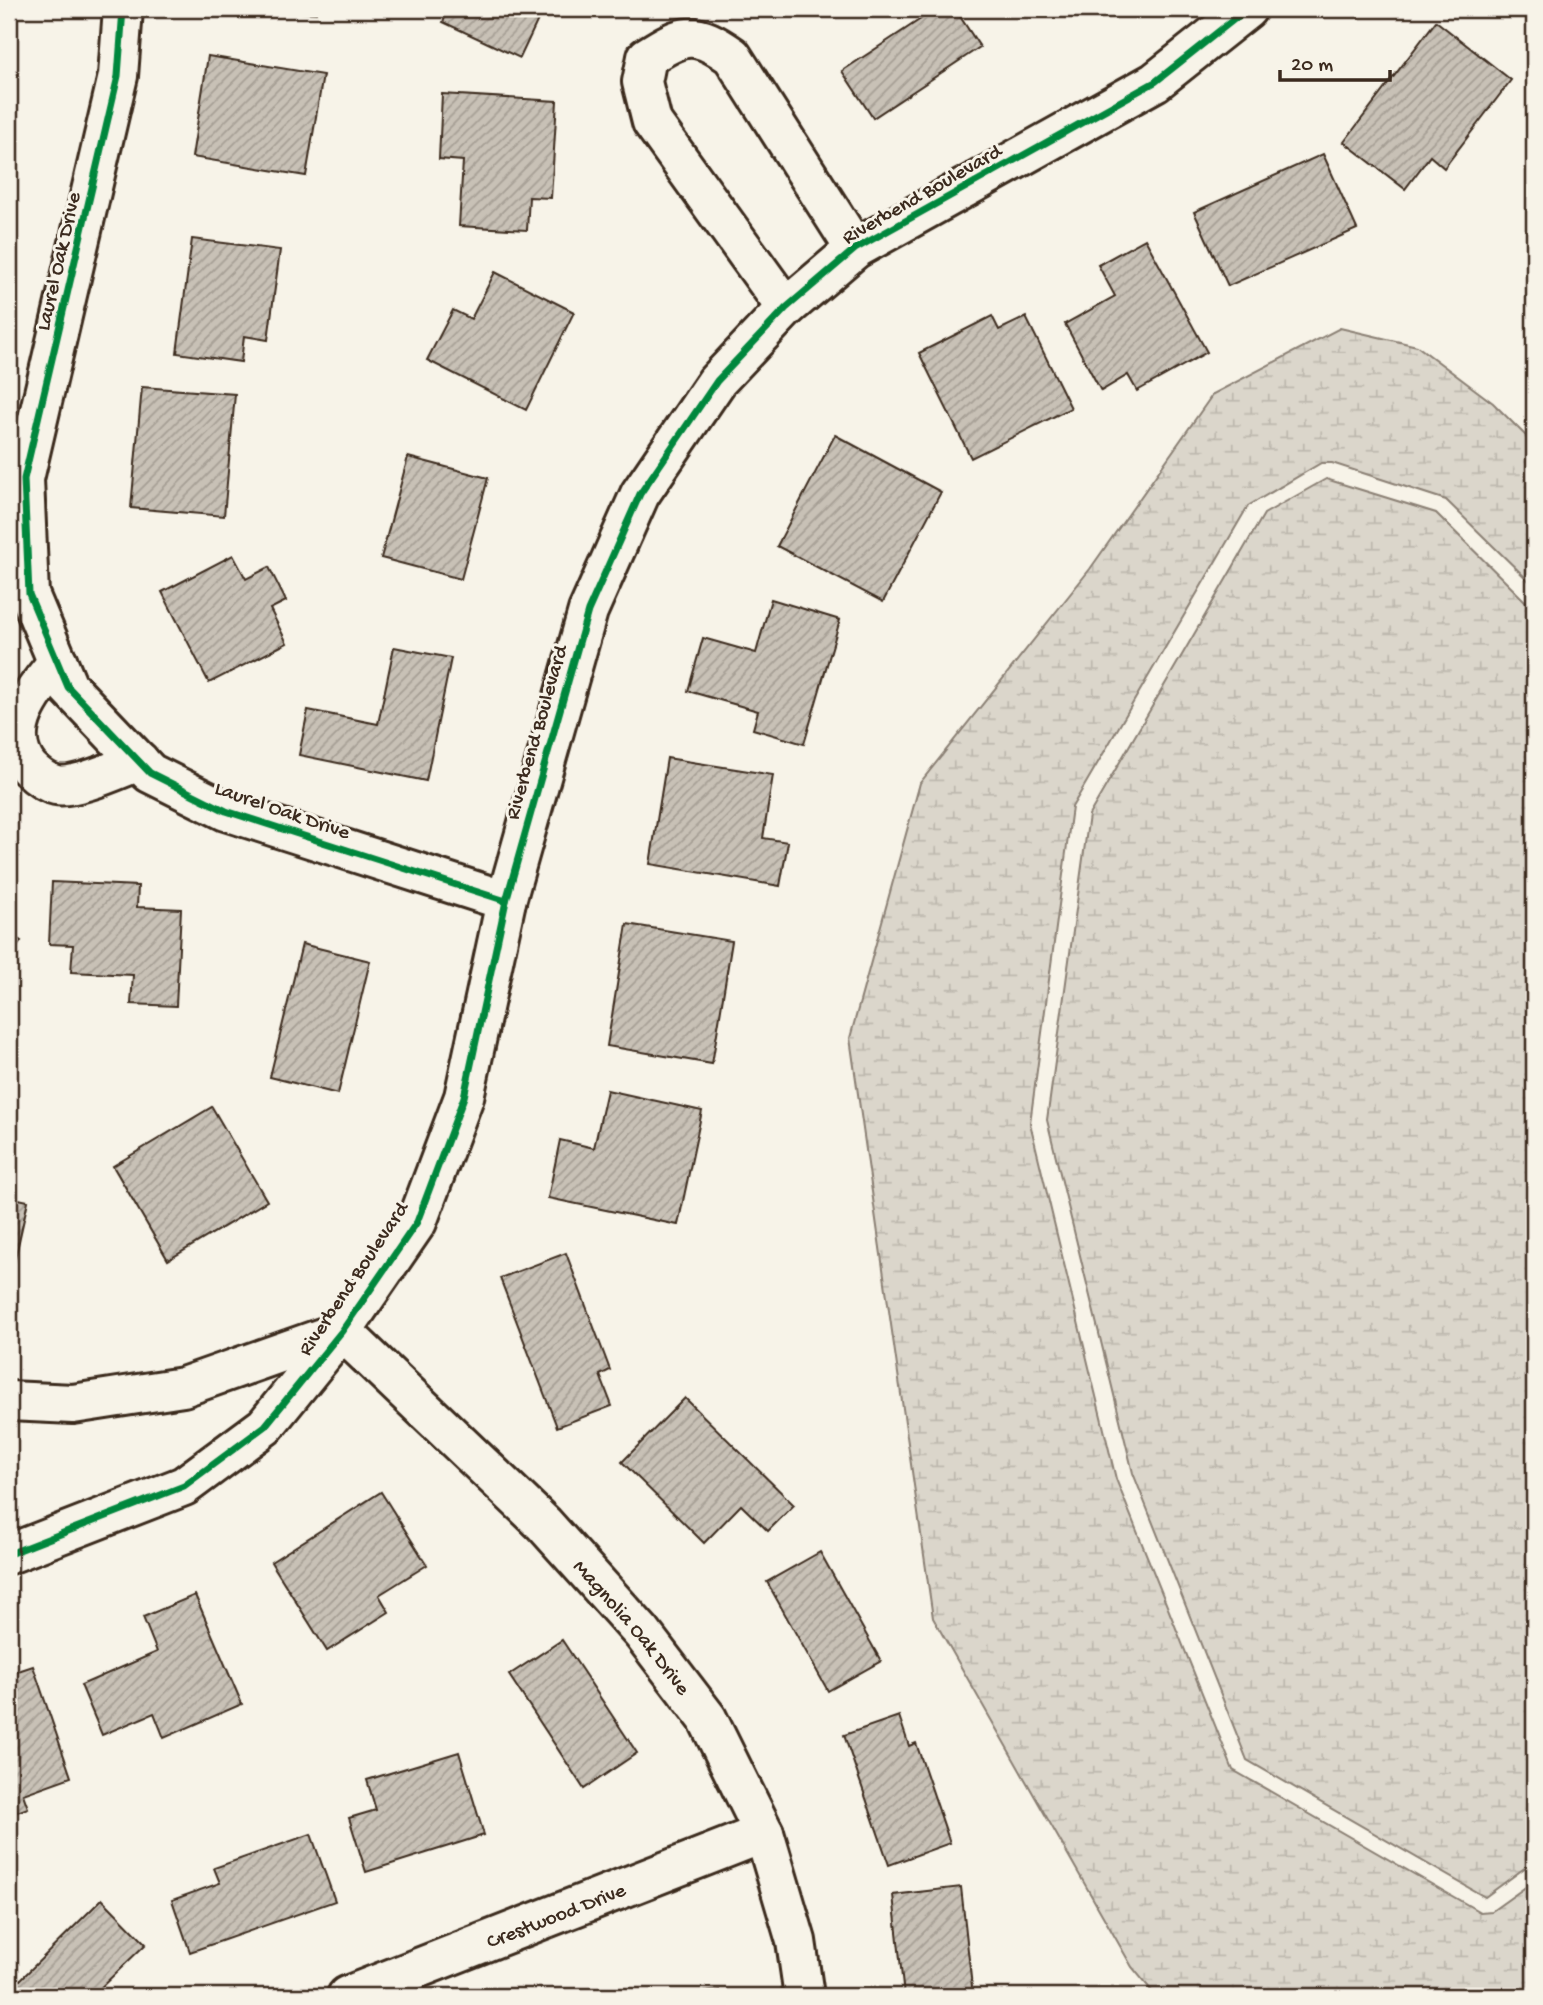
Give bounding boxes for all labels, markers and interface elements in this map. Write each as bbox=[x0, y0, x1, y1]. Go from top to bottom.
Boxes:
scale bar bbox=[1280, 38, 1391, 82]
text: 20 m bbox=[1291, 54, 1333, 79]
street label: Riverbend Boulevard bbox=[839, 139, 1008, 252]
street label: Laurel Oak Drive bbox=[32, 189, 89, 334]
street label: Riverbend Boulevard bbox=[502, 641, 576, 823]
street label: Laurel Oak Drive bbox=[211, 777, 354, 848]
street label: Riverbend Boulevard bbox=[294, 1197, 417, 1362]
street label: Magnolia Oak Drive bbox=[566, 1556, 695, 1702]
street label: Crestwood Drive bbox=[484, 1879, 631, 1956]

